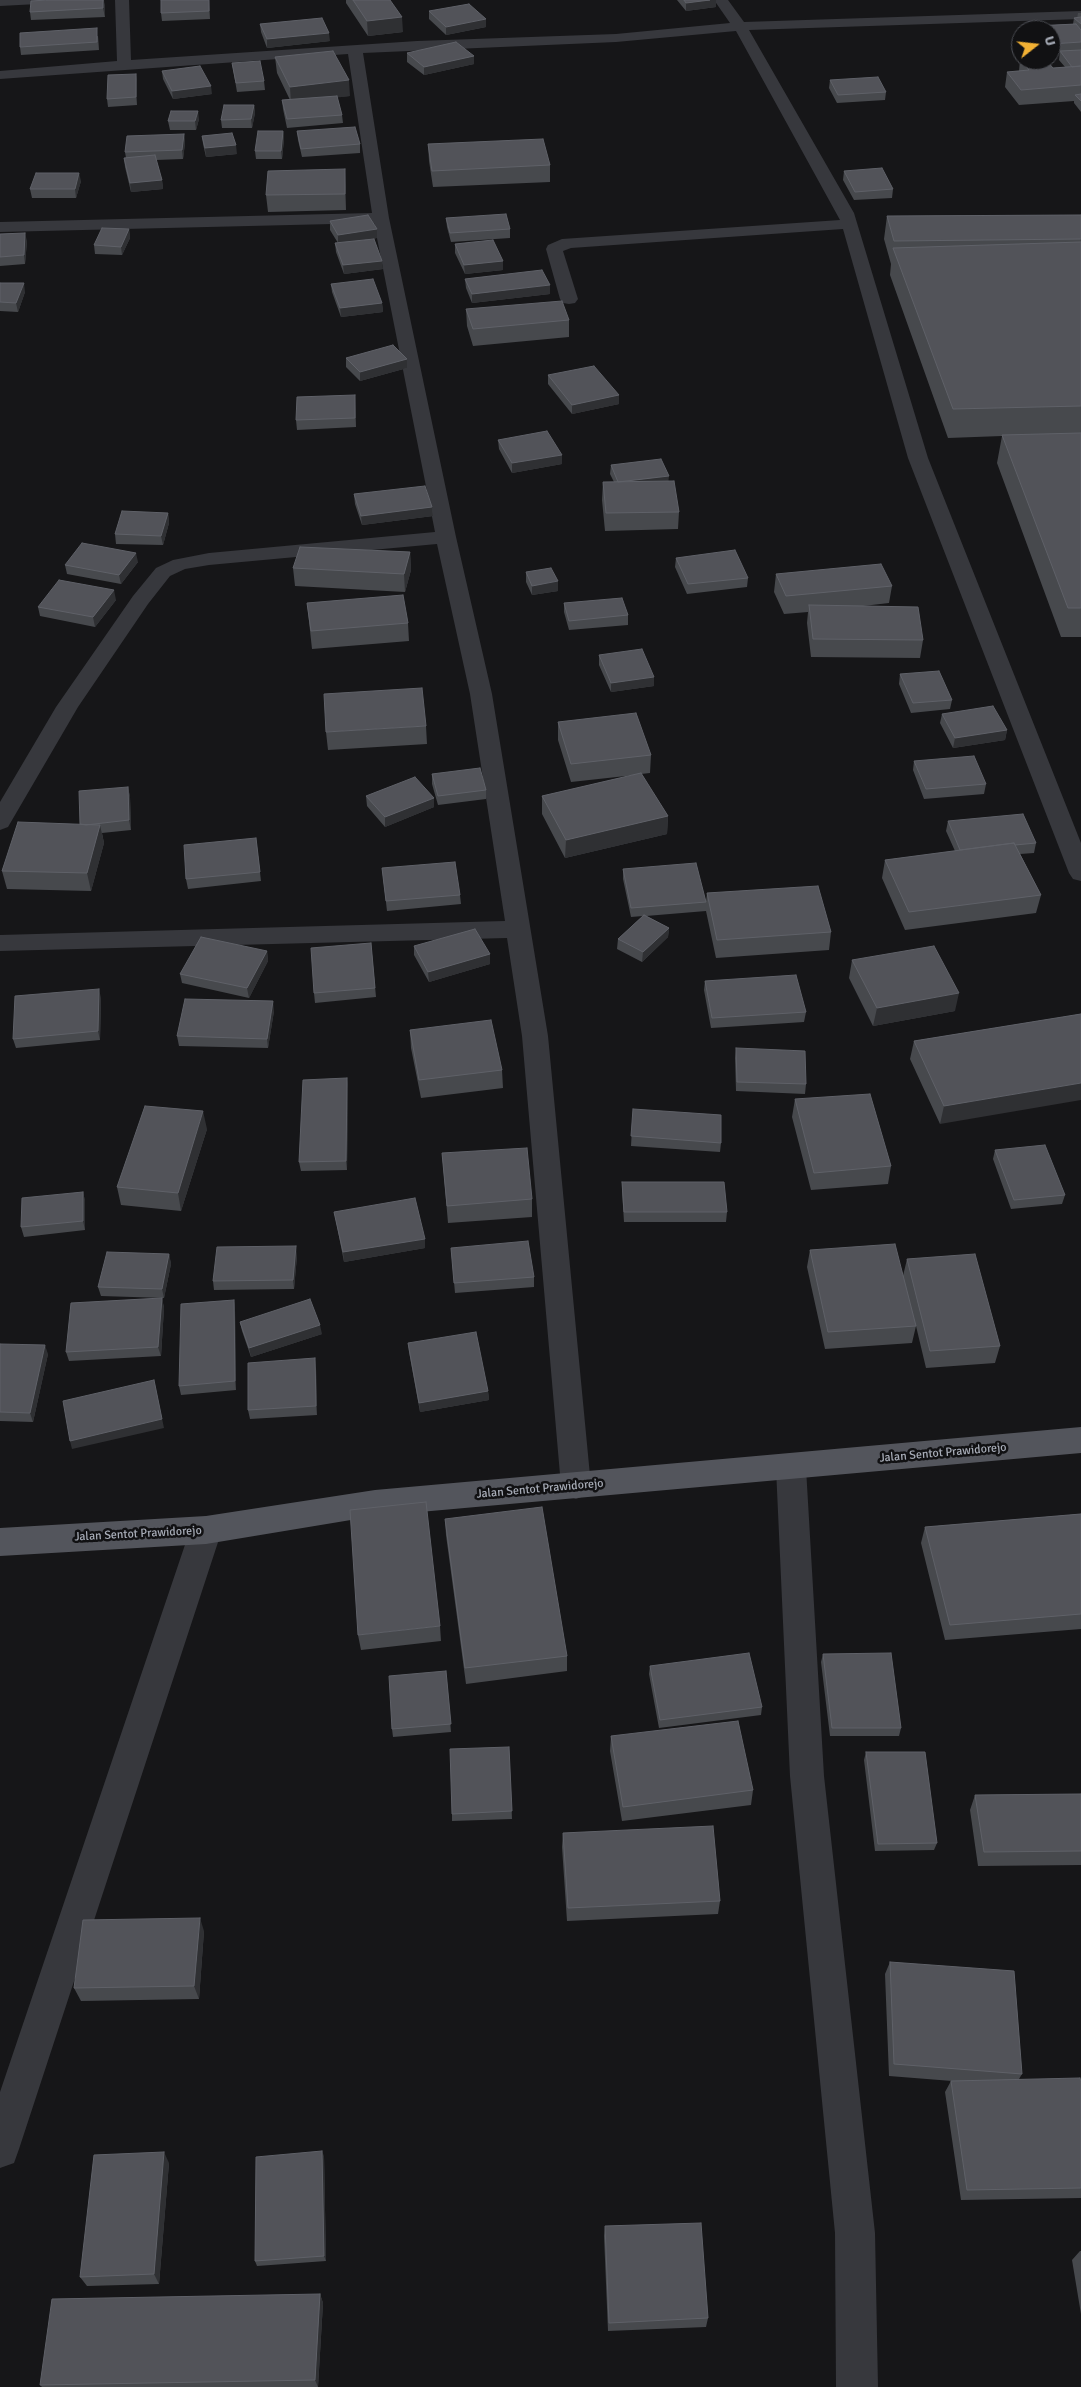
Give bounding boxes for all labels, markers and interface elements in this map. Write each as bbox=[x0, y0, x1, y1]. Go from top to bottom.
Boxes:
north arrow bbox=[1011, 20, 1061, 70]
text: U bbox=[1040, 34, 1059, 48]
street label: Jalan Sentot Prawidorejo bbox=[879, 1440, 1007, 1466]
street label: Jalan Sentot Prawidorejo bbox=[476, 1476, 604, 1502]
street label: Jalan Sentot Prawidorejo bbox=[74, 1523, 202, 1545]

